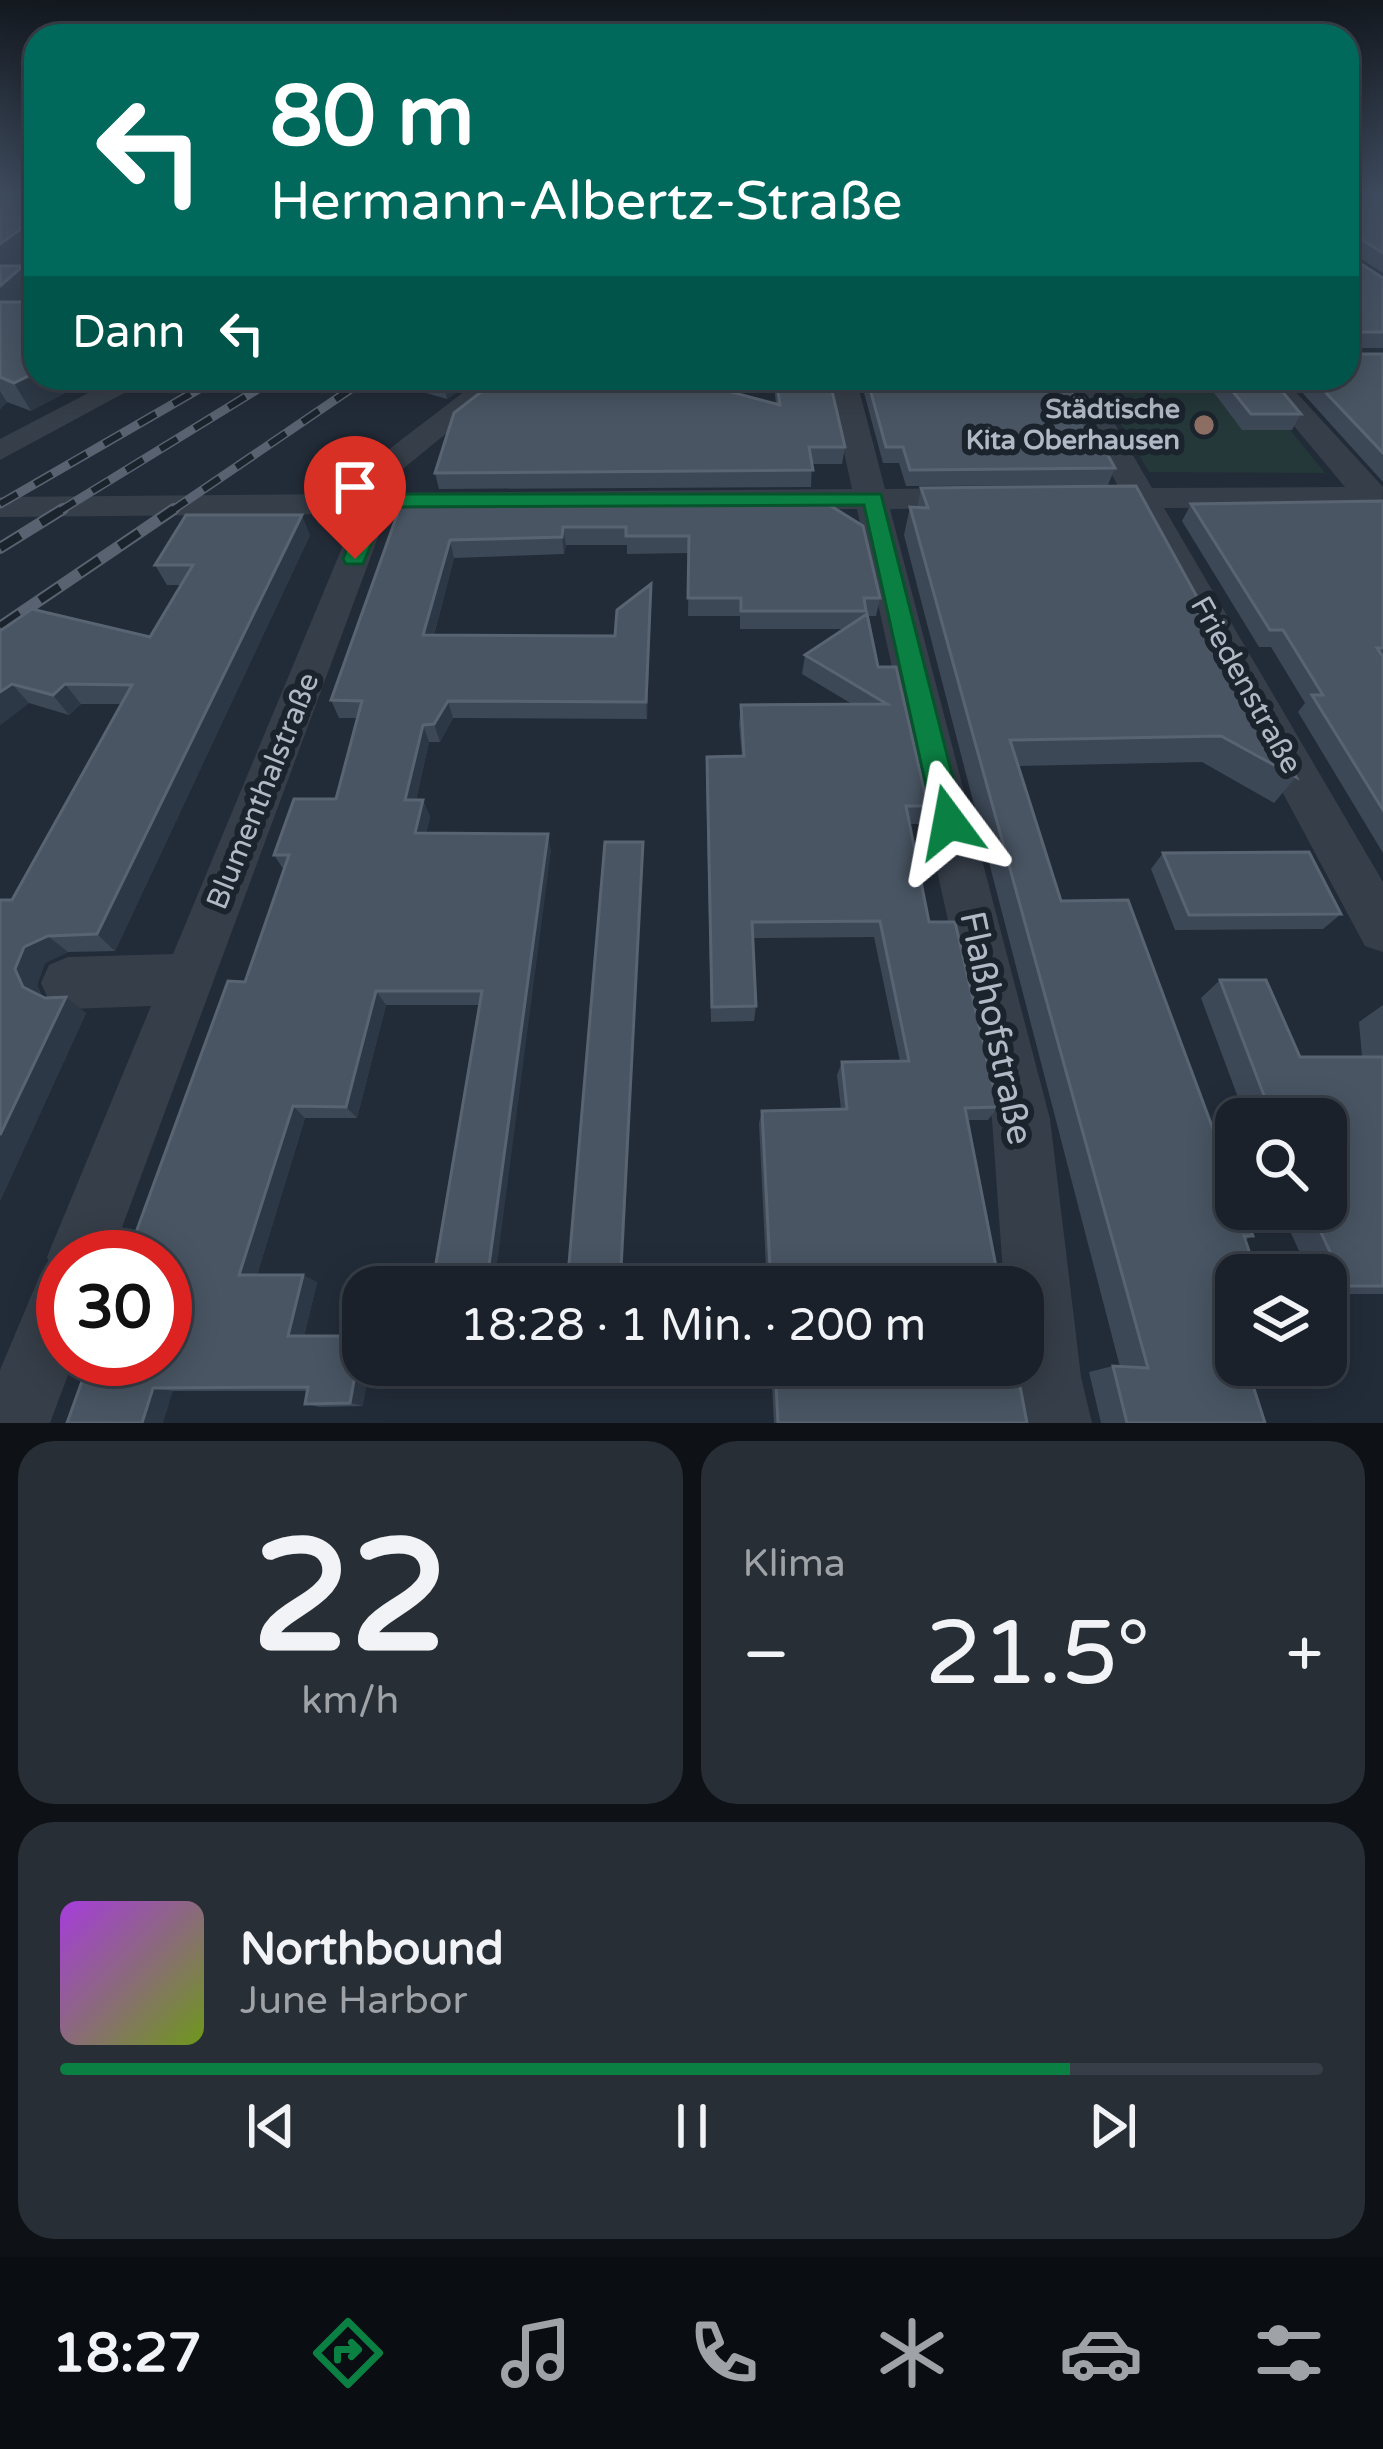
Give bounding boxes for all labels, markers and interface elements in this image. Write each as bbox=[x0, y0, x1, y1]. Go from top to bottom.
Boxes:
text: 80 m bbox=[270, 67, 474, 168]
icon: left bbox=[72, 72, 228, 228]
text: Hermann-Albertz-Straße bbox=[270, 169, 903, 234]
icon: left bbox=[209, 300, 275, 366]
text: Dann bbox=[72, 306, 185, 360]
place label: Städtische Kita Oberhausen bbox=[966, 393, 1180, 457]
marker: Städtische Kita Oberhausen bbox=[1191, 412, 1217, 438]
pin bbox=[304, 436, 406, 559]
icon: arrive bbox=[322, 454, 388, 520]
street label: Friedenstraße bbox=[1182, 590, 1310, 780]
street label: Blumenthalstraße bbox=[199, 667, 327, 915]
position arrow bbox=[886, 759, 1012, 885]
street label: Flaßhofstraße bbox=[950, 907, 1042, 1149]
map controls bbox=[1215, 1098, 1347, 1386]
button: search bbox=[1215, 1098, 1347, 1230]
speed limit sign: 30 bbox=[36, 1230, 192, 1386]
button: layers bbox=[1215, 1254, 1347, 1386]
text: 18:28 · 1 Min. · 200 m bbox=[460, 1299, 926, 1353]
text: 22 bbox=[252, 1505, 448, 1693]
text: Klima bbox=[743, 1540, 846, 1587]
text: 21.5° bbox=[925, 1600, 1150, 1709]
text: − bbox=[743, 1615, 790, 1695]
text: + bbox=[1286, 1615, 1323, 1695]
text: km/h bbox=[301, 1677, 399, 1724]
text: Northbound bbox=[240, 1923, 504, 1977]
text: June Harbor bbox=[240, 1977, 467, 2024]
icon: previous bbox=[238, 2093, 304, 2159]
icon: pause bbox=[659, 2093, 725, 2159]
icon: next bbox=[1080, 2093, 1146, 2159]
icon: directions bbox=[306, 2311, 390, 2395]
icon: music bbox=[494, 2311, 578, 2395]
icon: phone bbox=[682, 2311, 766, 2395]
icon: climate bbox=[870, 2311, 954, 2395]
icon: car bbox=[1059, 2311, 1143, 2395]
icon: filters bbox=[1247, 2311, 1331, 2395]
text: 18:27 bbox=[52, 2321, 202, 2386]

